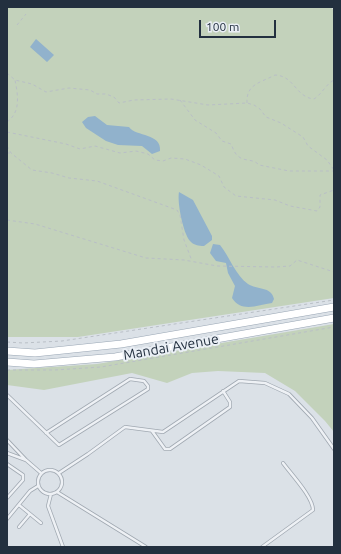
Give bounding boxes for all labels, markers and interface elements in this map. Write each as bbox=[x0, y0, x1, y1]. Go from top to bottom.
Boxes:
scale bar bbox=[201, 12, 278, 38]
text: 100 m bbox=[206, 20, 239, 33]
street label: Mandai Avenue bbox=[122, 330, 220, 364]

